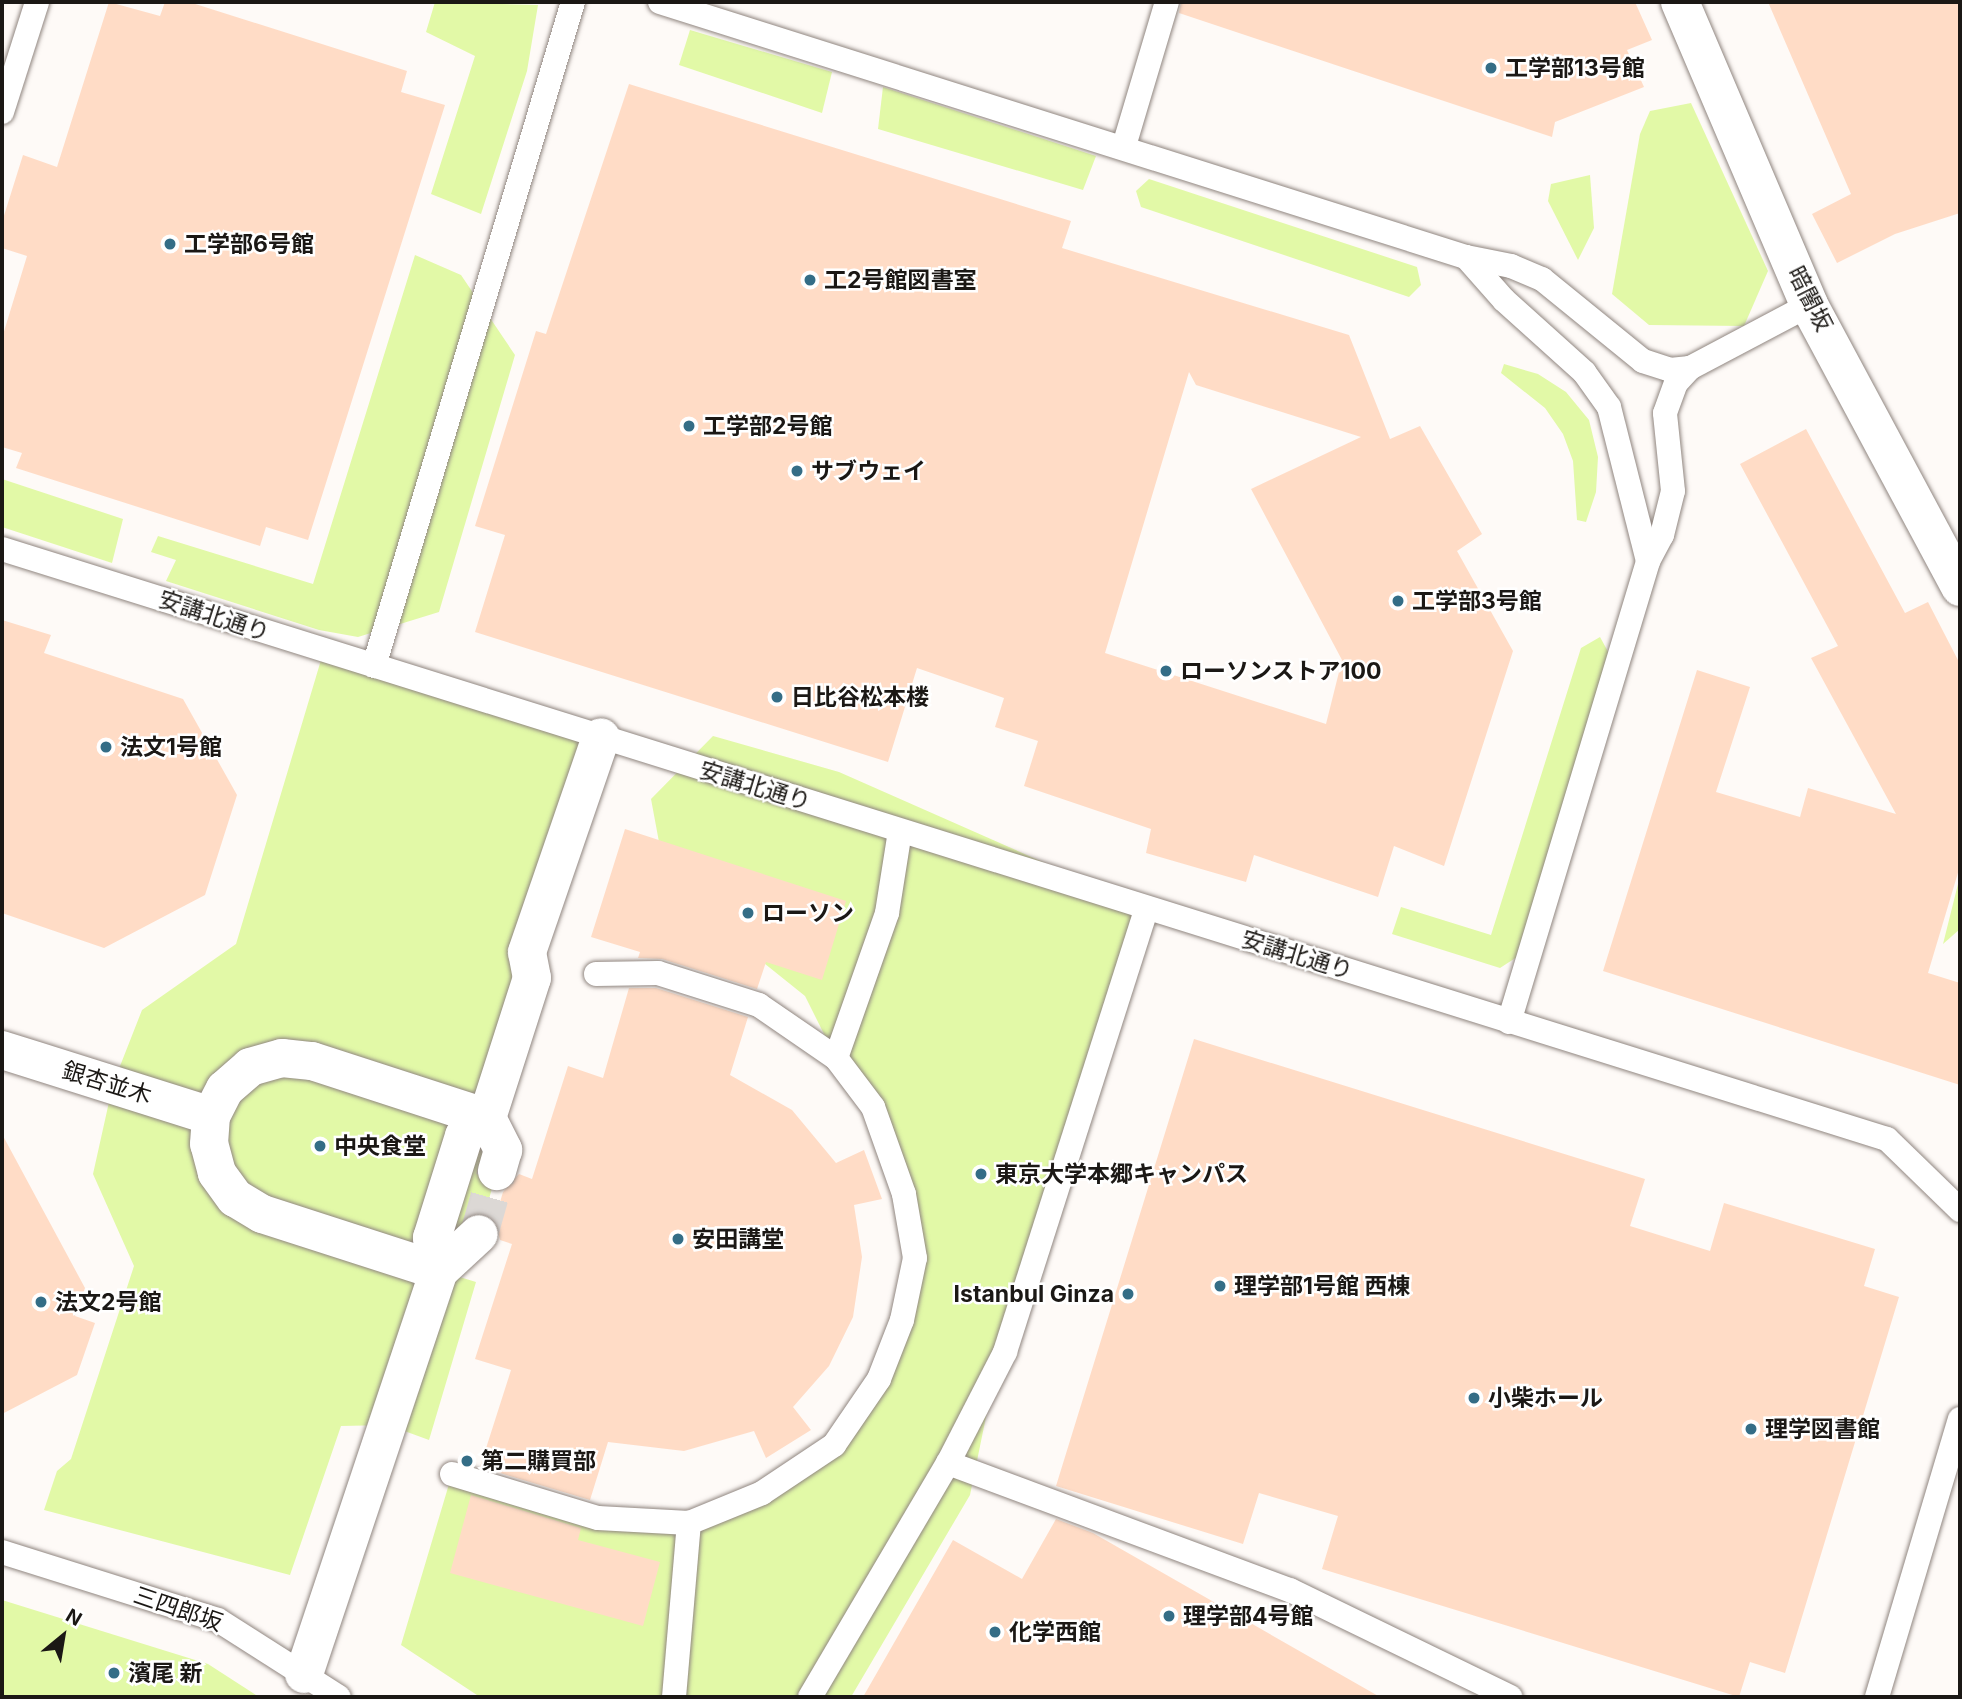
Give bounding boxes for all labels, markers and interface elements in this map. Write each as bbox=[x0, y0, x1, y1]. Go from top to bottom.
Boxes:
place label: 工学部13号館 bbox=[1505, 54, 1645, 82]
marker: 工学部13号館 bbox=[1483, 60, 1499, 76]
place label: 工学部6号館 bbox=[184, 230, 314, 258]
marker: 工学部6号館 bbox=[162, 236, 178, 252]
street label: 暗闇坂 bbox=[1782, 262, 1838, 336]
place label: 工2号館図書室 bbox=[824, 266, 976, 294]
marker: 工2号館図書室 bbox=[802, 272, 818, 288]
place label: 工学部2号館 bbox=[703, 412, 832, 440]
marker: 工学部2号館 bbox=[681, 418, 697, 434]
place label: サブウェイ bbox=[811, 457, 926, 485]
marker: サブウェイ bbox=[789, 463, 805, 479]
street label: 安講北通り bbox=[155, 585, 273, 647]
place label: 工学部3号館 bbox=[1412, 587, 1542, 615]
marker: 工学部3号館 bbox=[1390, 593, 1406, 609]
place label: ローソンストア100 bbox=[1180, 657, 1382, 685]
marker: ローソンストア100 bbox=[1158, 663, 1174, 679]
place label: 日比谷松本楼 bbox=[791, 683, 929, 711]
marker: 日比谷松本楼 bbox=[769, 689, 785, 705]
place label: 法文1号館 bbox=[120, 733, 222, 761]
marker: 法文1号館 bbox=[98, 739, 114, 755]
street label: 安講北通り bbox=[696, 756, 814, 816]
place label: ローソン bbox=[762, 899, 854, 927]
marker: ローソン bbox=[740, 905, 756, 921]
street label: 安講北通り bbox=[1238, 925, 1356, 985]
street label: 銀杏並木 bbox=[59, 1056, 155, 1110]
place label: 中央食堂 bbox=[334, 1132, 426, 1160]
marker: 中央食堂 bbox=[312, 1138, 328, 1154]
place label: 東京大学本郷キャンパス bbox=[995, 1160, 1248, 1188]
marker: 東京大学本郷キャンパス bbox=[973, 1166, 989, 1182]
place label: 安田講堂 bbox=[692, 1225, 784, 1253]
marker: 安田講堂 bbox=[670, 1231, 686, 1247]
place label: 理学部1号館 西棟 bbox=[1234, 1272, 1410, 1300]
marker: 理学部1号館 西棟 bbox=[1212, 1278, 1228, 1294]
place label: Istanbul Ginza bbox=[954, 1280, 1114, 1308]
marker: Istanbul Ginza bbox=[1120, 1286, 1136, 1302]
place label: 法文2号館 bbox=[55, 1288, 161, 1316]
marker: 法文2号館 bbox=[33, 1294, 49, 1310]
place label: 小柴ホール bbox=[1488, 1384, 1603, 1412]
marker: 小柴ホール bbox=[1466, 1390, 1482, 1406]
place label: 理学図書館 bbox=[1765, 1415, 1880, 1443]
marker: 理学図書館 bbox=[1743, 1421, 1759, 1437]
place label: 第二購買部 bbox=[481, 1447, 596, 1475]
marker: 第二購買部 bbox=[459, 1453, 475, 1469]
street label: 三四郎坂 bbox=[130, 1581, 226, 1637]
north arrow bbox=[28, 1601, 98, 1671]
place label: 理学部4号館 bbox=[1183, 1602, 1314, 1630]
text: N bbox=[62, 1604, 86, 1631]
marker: 理学部4号館 bbox=[1161, 1608, 1177, 1624]
place label: 化学西館 bbox=[1009, 1618, 1101, 1646]
marker: 化学西館 bbox=[987, 1624, 1003, 1640]
place label: 濱尾 新 bbox=[128, 1659, 202, 1687]
marker: 濱尾 新 bbox=[106, 1665, 122, 1681]

